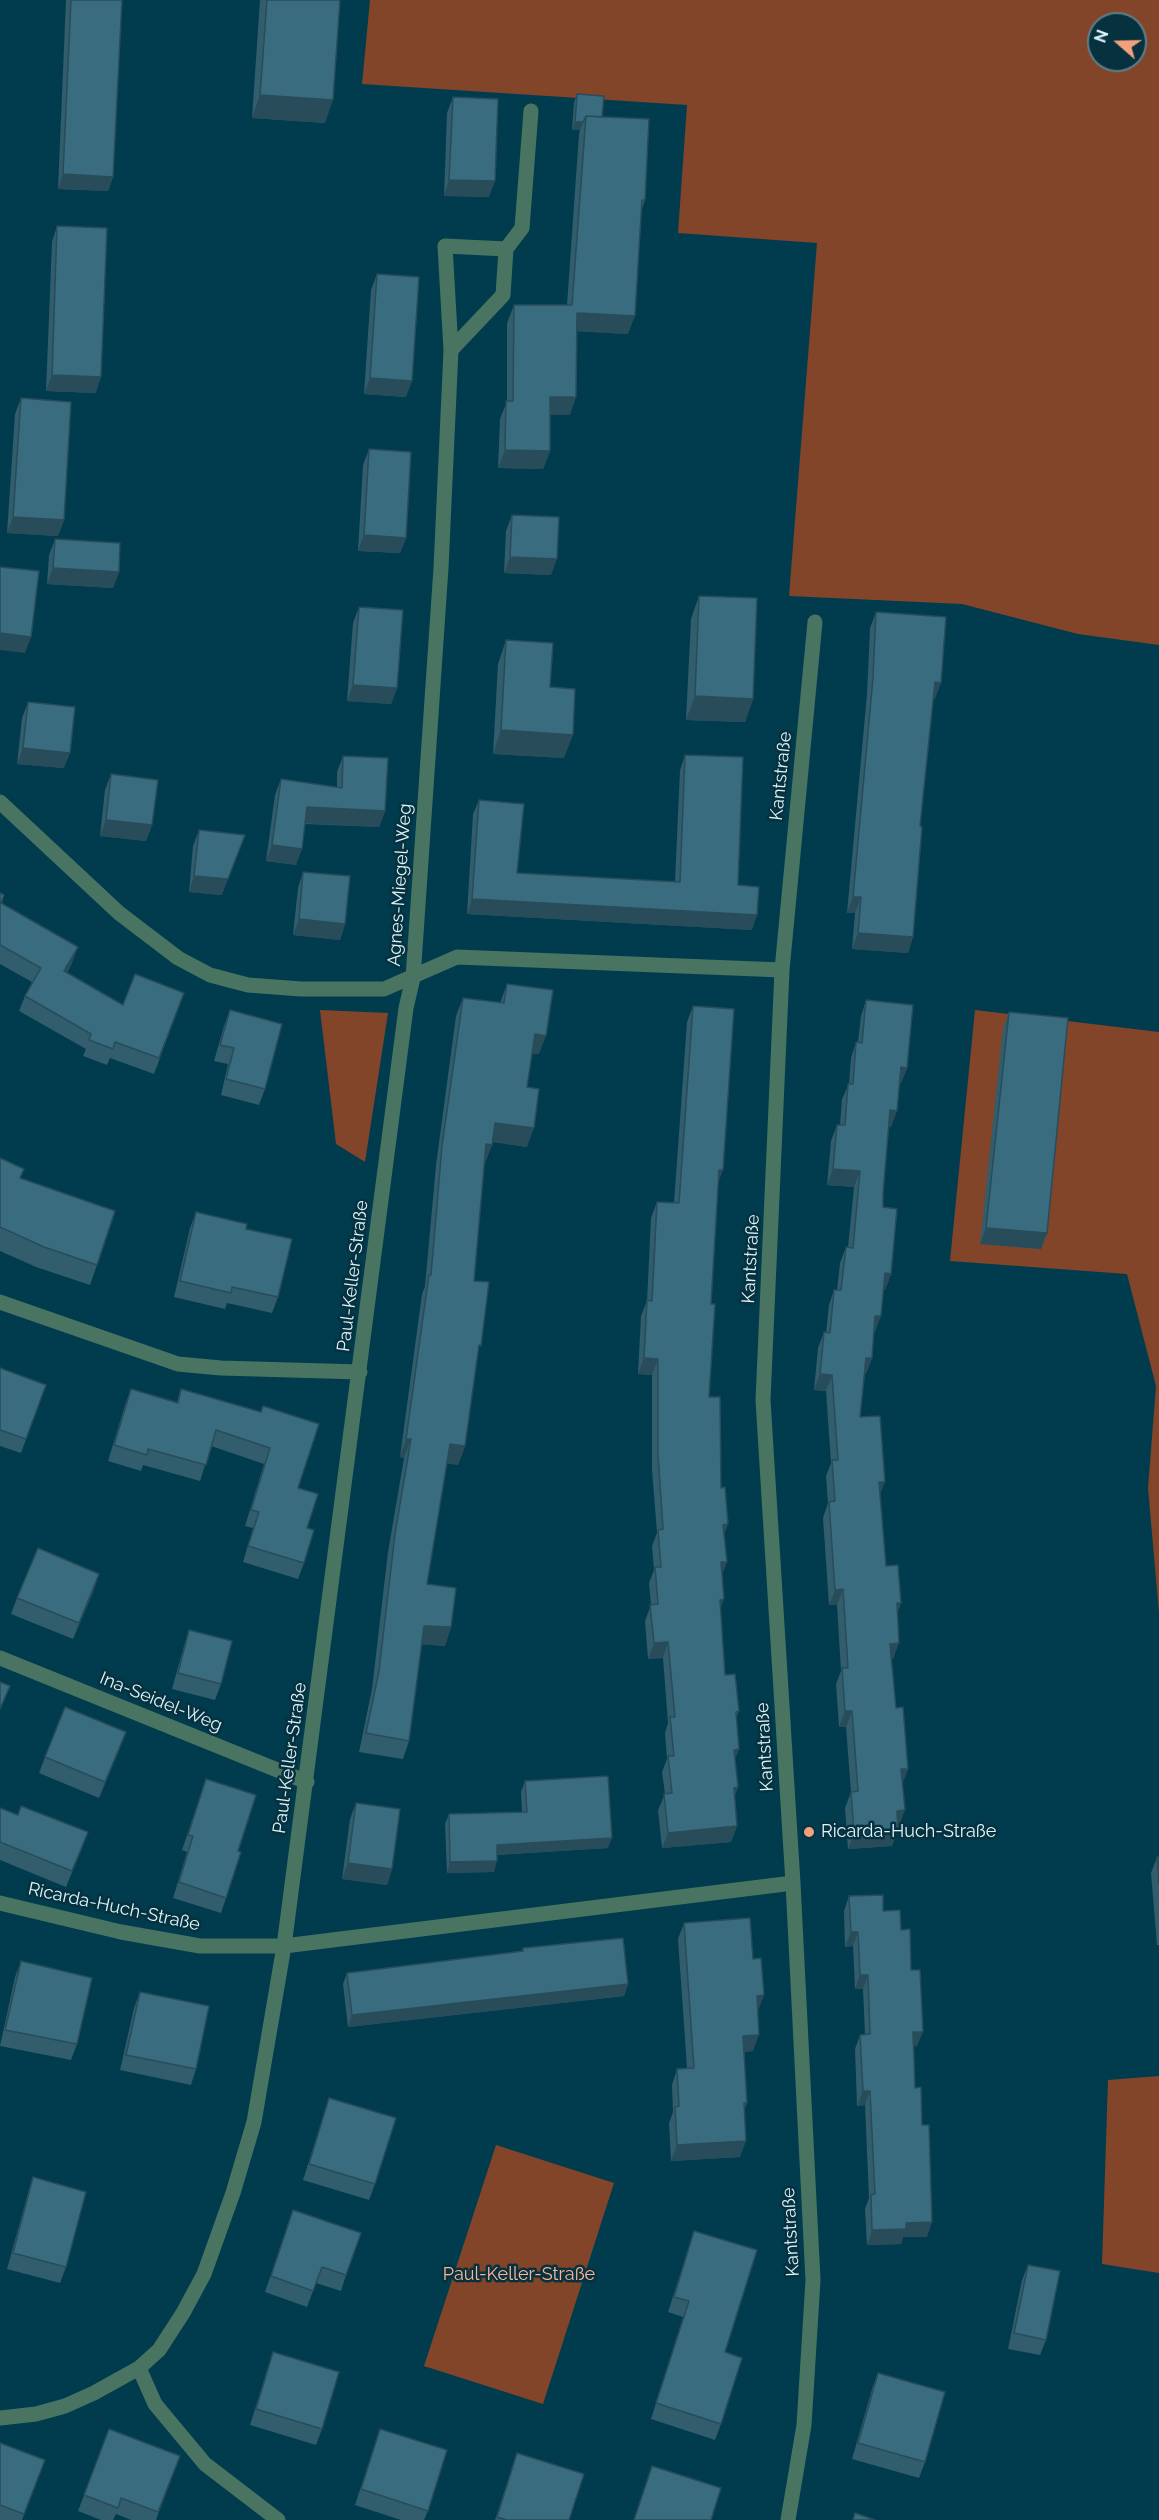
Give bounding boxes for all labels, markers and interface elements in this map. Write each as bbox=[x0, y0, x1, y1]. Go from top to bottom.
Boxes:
north arrow bbox=[1087, 12, 1147, 72]
text: N bbox=[1090, 27, 1113, 45]
street label: Kantstraße bbox=[766, 731, 796, 821]
street label: Agnes-Miegel-Weg bbox=[384, 803, 416, 967]
street label: Paul-Keller-Straße bbox=[333, 1199, 373, 1353]
street label: Kantstraße bbox=[738, 1214, 764, 1304]
street label: Ina-Seidel-Weg bbox=[97, 1668, 225, 1736]
street label: Paul-Keller-Straße bbox=[269, 1681, 311, 1835]
street label: Kantstraße bbox=[752, 1702, 778, 1792]
place label: Ricarda-Huch-Straße bbox=[821, 1821, 996, 1843]
marker: Ricarda-Huch-Straße bbox=[802, 1825, 816, 1839]
street label: Ricarda-Huch-Straße bbox=[26, 1878, 202, 1936]
street label: Kantstraße bbox=[778, 2187, 804, 2277]
park label: Paul-Keller-Straße bbox=[443, 2264, 595, 2286]

